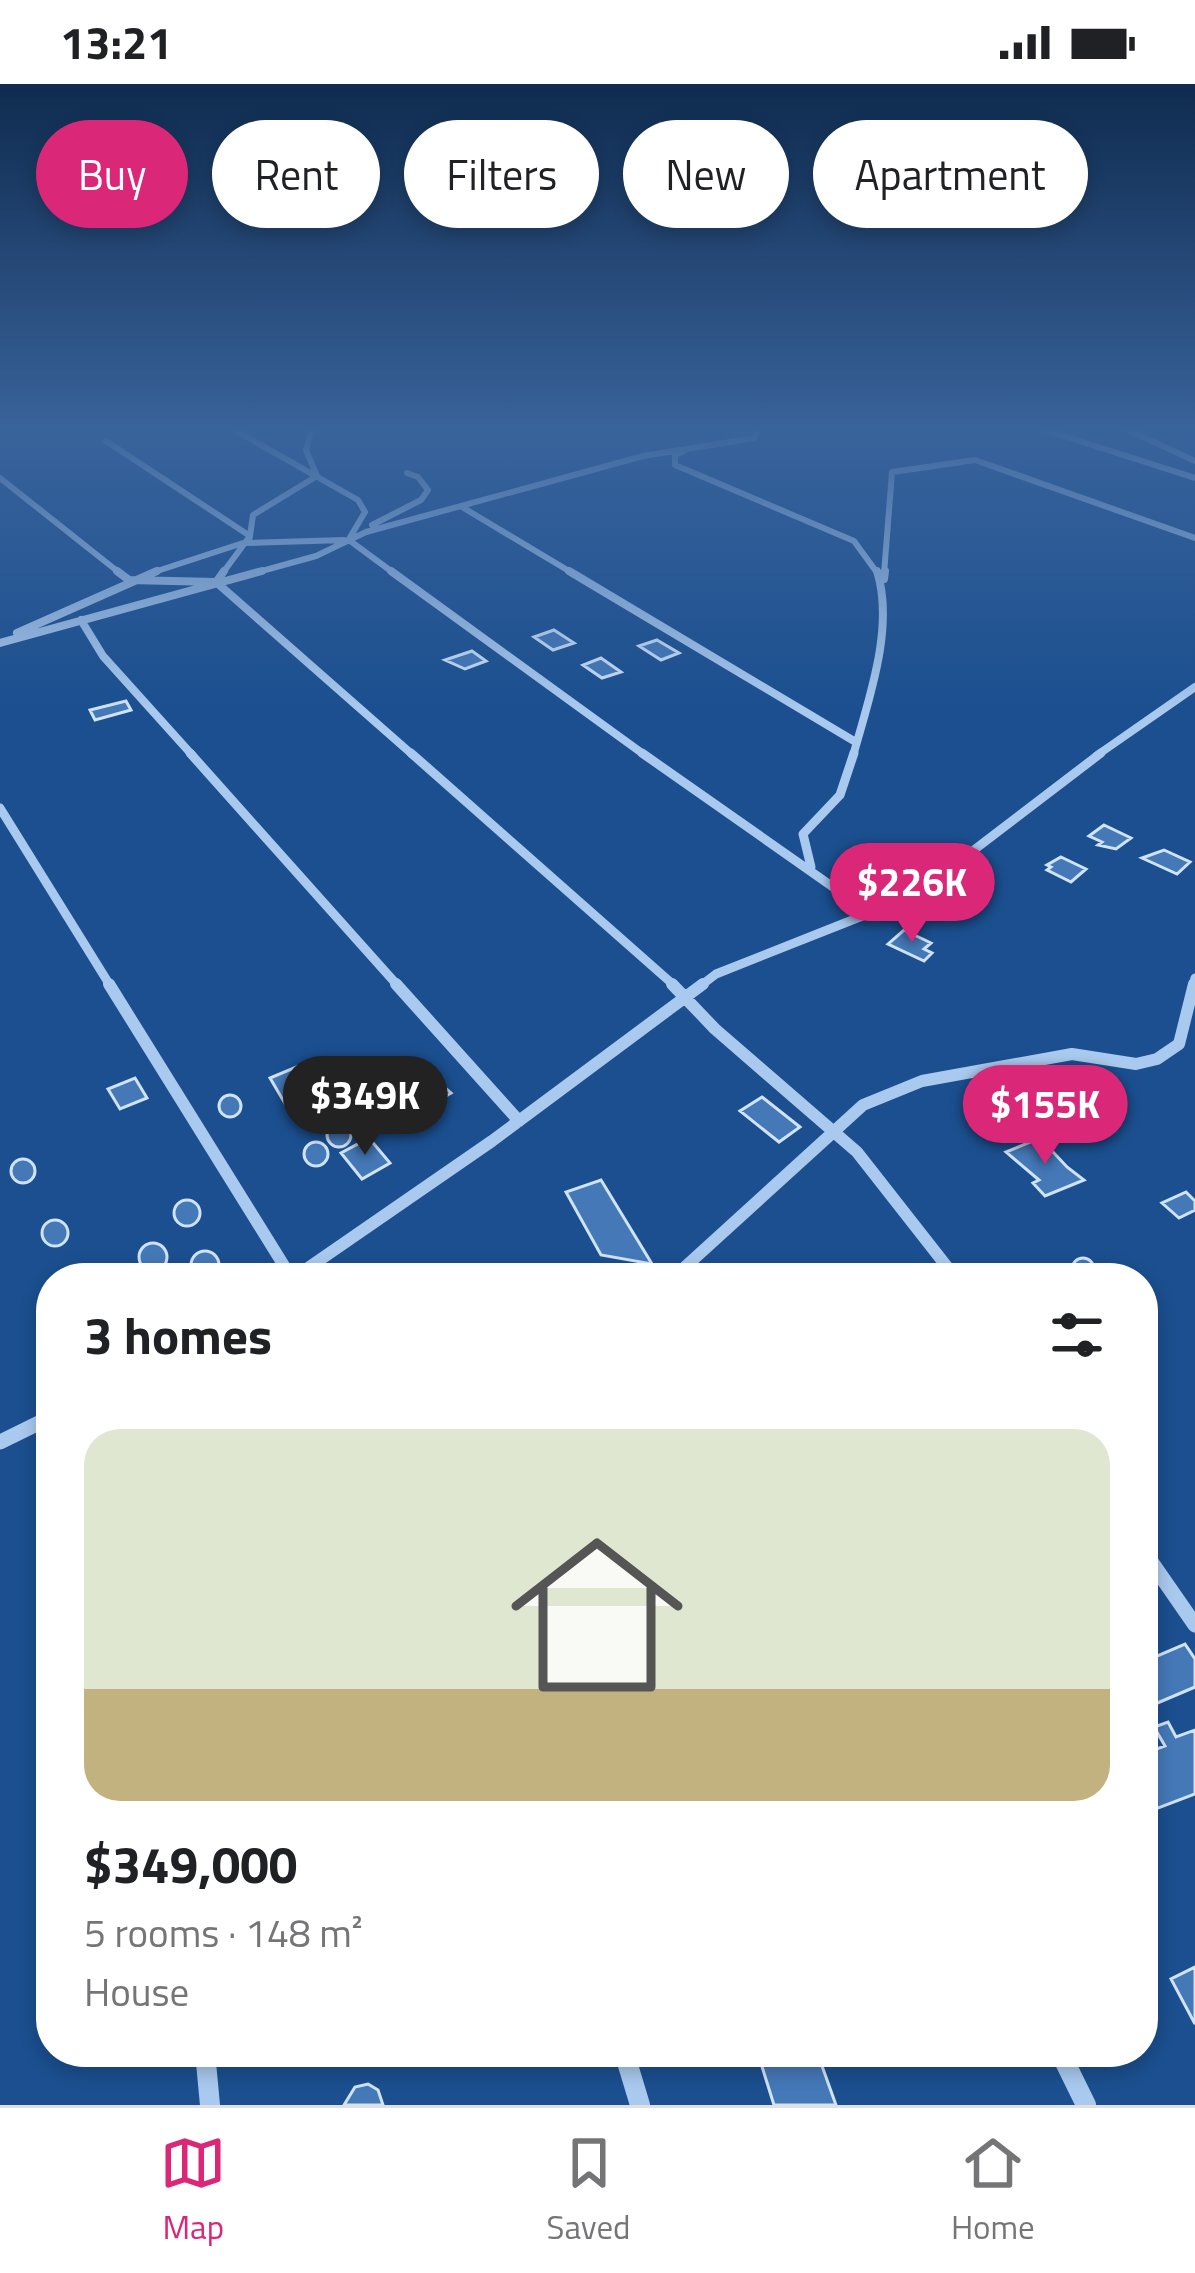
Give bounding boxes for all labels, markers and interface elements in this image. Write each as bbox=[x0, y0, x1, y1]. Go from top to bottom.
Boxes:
text: 13:21 bbox=[60, 8, 172, 76]
chip: Buy bbox=[36, 120, 188, 228]
chip: Rent bbox=[212, 120, 380, 228]
chip: Filters bbox=[404, 120, 599, 228]
chip: New bbox=[623, 120, 789, 228]
chip: Apartment bbox=[813, 120, 1088, 228]
pin: $226K bbox=[828, 843, 996, 945]
text: $226K bbox=[857, 852, 967, 911]
pin: $349K bbox=[281, 1056, 449, 1158]
text: $349K bbox=[310, 1065, 420, 1124]
pin: $155K bbox=[961, 1065, 1129, 1167]
text: $155K bbox=[990, 1074, 1100, 1133]
text: 3 homes bbox=[84, 1296, 272, 1374]
icon: filters bbox=[1044, 1302, 1110, 1368]
icon: home bbox=[489, 1507, 705, 1723]
text: $349,000 bbox=[84, 1825, 297, 1903]
text: 5 rooms · 148 m² bbox=[84, 1903, 363, 1962]
text: House bbox=[84, 1962, 189, 2021]
tab: Map bbox=[160, 2130, 226, 2252]
tab: Saved bbox=[547, 2130, 631, 2252]
tab: Home bbox=[951, 2130, 1035, 2252]

